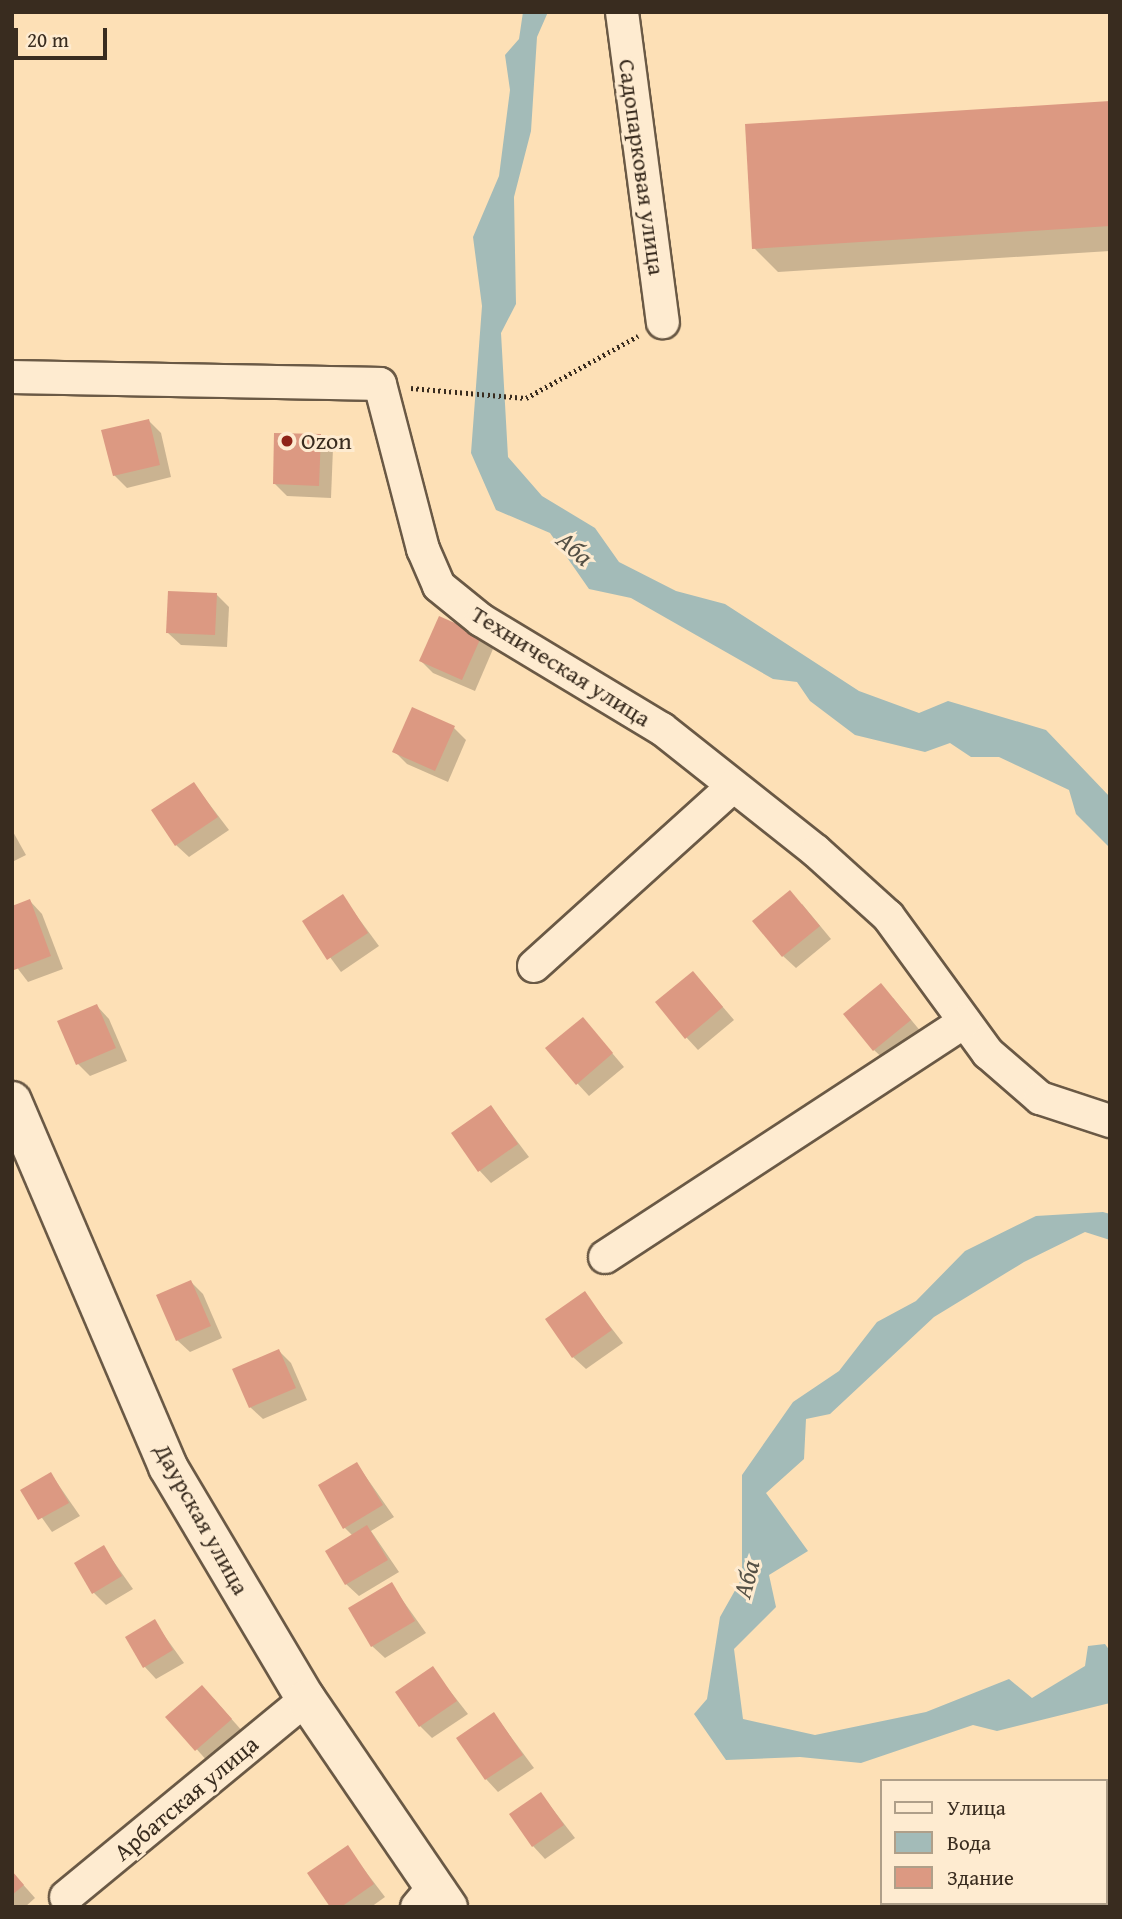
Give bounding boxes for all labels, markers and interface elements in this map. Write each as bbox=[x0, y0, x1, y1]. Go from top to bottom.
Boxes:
scale bar bbox=[18, 14, 110, 58]
text: 20 m bbox=[27, 24, 69, 55]
street label: Садопарковая улица bbox=[613, 57, 671, 277]
place label: Ozon bbox=[301, 427, 352, 455]
marker: Ozon bbox=[279, 433, 295, 449]
water label: Аба bbox=[550, 524, 600, 572]
street label: Техническая улица bbox=[466, 599, 656, 733]
street label: Даурская улица bbox=[148, 1438, 256, 1600]
water label: Аба bbox=[726, 1557, 766, 1601]
street label: Арбатская улица bbox=[108, 1729, 264, 1867]
legend bbox=[880, 1779, 1108, 1905]
text: Улица bbox=[947, 1792, 1006, 1823]
text: Вода bbox=[947, 1827, 991, 1858]
text: Здание bbox=[947, 1862, 1014, 1893]

